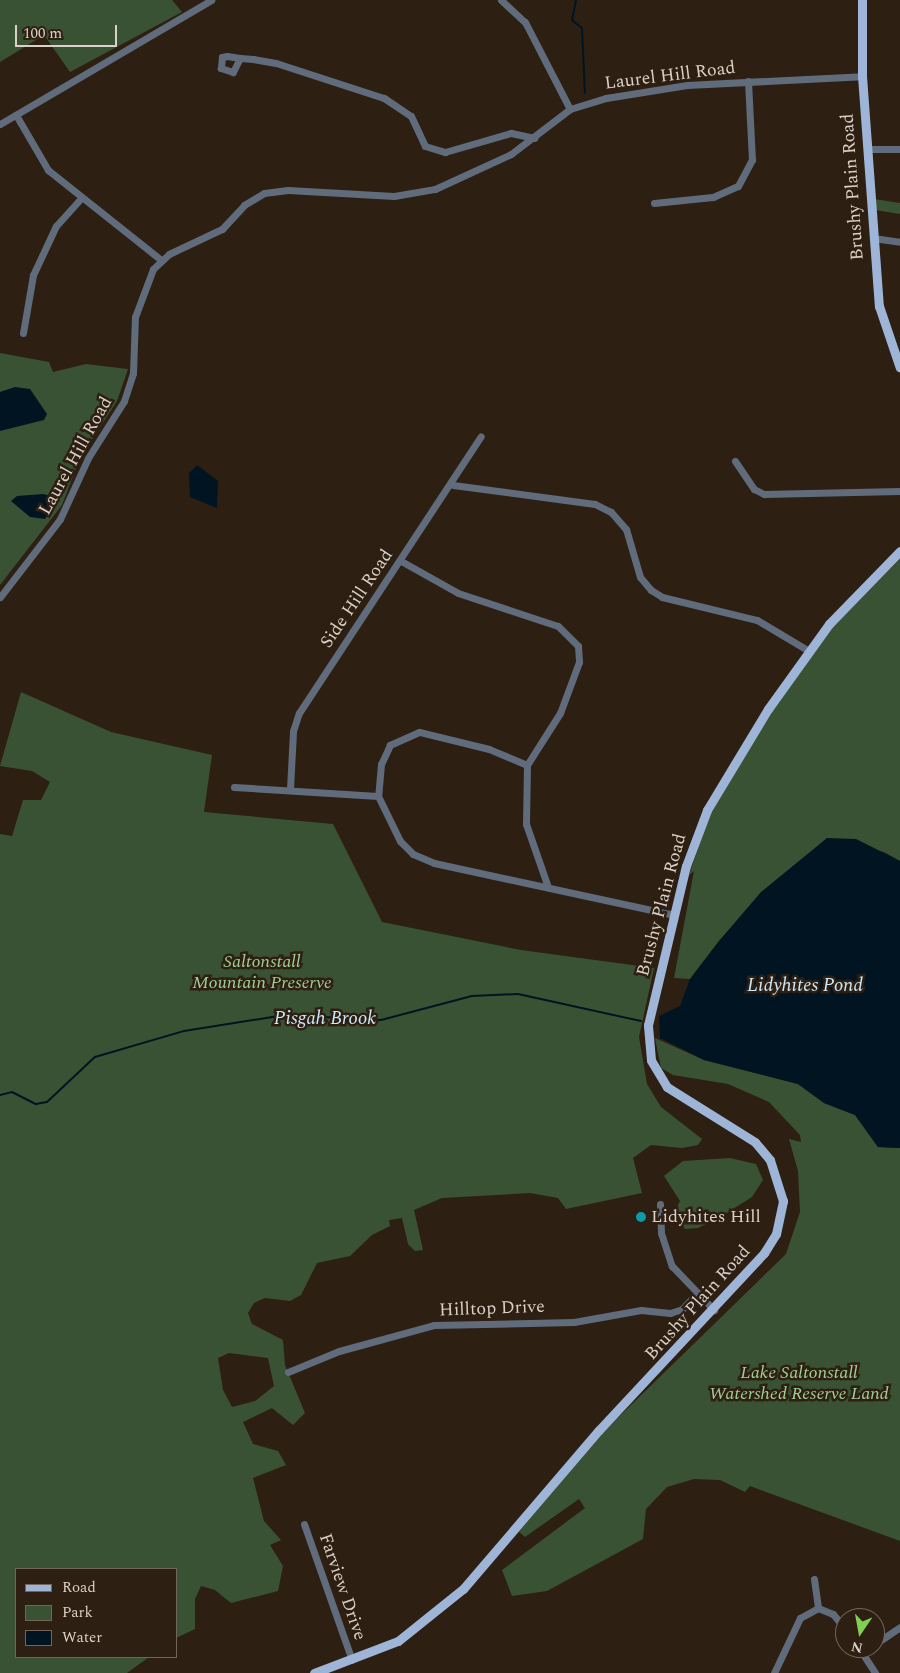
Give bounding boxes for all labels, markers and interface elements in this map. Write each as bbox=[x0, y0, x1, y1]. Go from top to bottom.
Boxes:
scale bar bbox=[18, 15, 120, 47]
text: 100 m bbox=[23, 22, 62, 45]
street label: Laurel Hill Road bbox=[603, 57, 737, 95]
street label: Brushy Plain Road bbox=[837, 113, 869, 261]
street label: Laurel Hill Road bbox=[35, 393, 117, 519]
street label: Side Hill Road bbox=[316, 546, 398, 652]
street label: Brushy Plain Road bbox=[633, 831, 691, 979]
park label: Saltonstall Mountain Preserve bbox=[192, 952, 332, 994]
water label: Lidyhites Pond bbox=[747, 975, 863, 997]
water label: Pisgah Brook bbox=[274, 1008, 376, 1030]
place label: Lidyhites Hill bbox=[651, 1206, 761, 1228]
marker: Lidyhites Hill bbox=[635, 1211, 647, 1223]
street label: Brushy Plain Road bbox=[641, 1241, 755, 1365]
street label: Hilltop Drive bbox=[439, 1296, 545, 1322]
park label: Lake Saltonstall Watershed Reserve Land bbox=[709, 1363, 889, 1406]
street label: Farview Drive bbox=[314, 1531, 370, 1643]
legend bbox=[15, 1568, 178, 1658]
text: Road bbox=[62, 1576, 96, 1599]
text: Park bbox=[62, 1601, 93, 1624]
north arrow bbox=[835, 1608, 885, 1658]
text: Water bbox=[62, 1626, 102, 1649]
text: N bbox=[849, 1636, 865, 1659]

